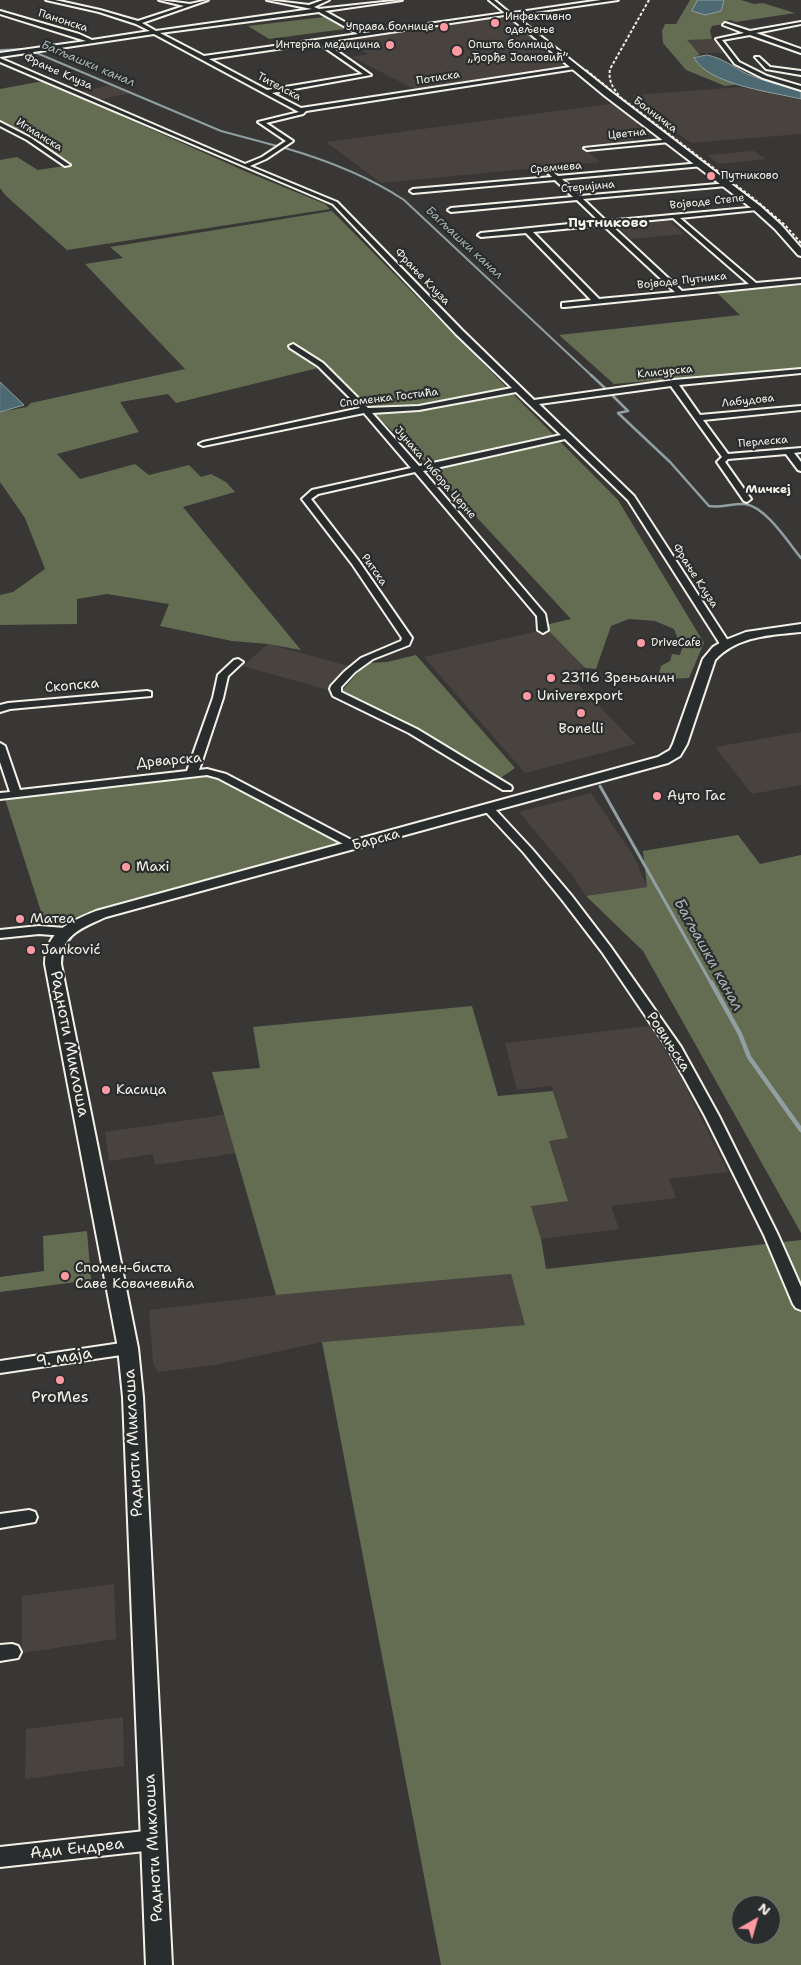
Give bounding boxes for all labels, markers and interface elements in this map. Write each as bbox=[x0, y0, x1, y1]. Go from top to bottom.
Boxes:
street label: Панонска bbox=[36, 7, 90, 35]
place label: Инфективно одељење bbox=[505, 10, 571, 36]
marker: Инфективно одељење bbox=[489, 17, 501, 29]
place label: Управа болнице bbox=[346, 20, 434, 34]
marker: Управа болнице bbox=[438, 21, 450, 33]
water label: Багљашки канал bbox=[39, 38, 137, 90]
place label: Интерна медицина bbox=[276, 38, 380, 52]
place label: Општа болница „Ђорђе Јоановић” bbox=[468, 38, 568, 64]
marker: Интерна медицина bbox=[384, 39, 396, 51]
marker: Општа болница „Ђорђе Јоановић” bbox=[450, 44, 464, 58]
street label: Фрање Клуза bbox=[22, 51, 94, 93]
street label: Потиска bbox=[415, 68, 461, 88]
street label: Тителска bbox=[255, 70, 303, 104]
street label: Болничка bbox=[630, 94, 680, 136]
street label: Игманска bbox=[13, 116, 65, 154]
street label: Цветна bbox=[607, 125, 647, 143]
street label: Сремчева bbox=[530, 159, 582, 177]
place label: Путниково bbox=[721, 169, 778, 183]
marker: Путниково bbox=[705, 170, 717, 182]
street label: Стеријина bbox=[560, 178, 616, 196]
street label: Војводе Степе bbox=[669, 192, 745, 212]
water label: Багљашки канал bbox=[422, 203, 506, 283]
district label: Путниково bbox=[568, 215, 648, 231]
street label: Фрање Клуза bbox=[392, 246, 452, 308]
street label: Војводе Путника bbox=[637, 270, 727, 292]
street label: Клисурска bbox=[637, 363, 693, 381]
street label: Споменка Гостића bbox=[339, 385, 439, 411]
street label: Лабудова bbox=[721, 392, 775, 410]
street label: Јунака Тибора Церне bbox=[391, 424, 479, 522]
street label: Перлеска bbox=[738, 433, 788, 451]
district label: Мичкеј bbox=[745, 483, 791, 497]
street label: Фрање Клуза bbox=[669, 541, 721, 611]
street label: Ритска bbox=[358, 552, 390, 588]
place label: DriveCafe bbox=[651, 636, 701, 650]
marker: DriveCafe bbox=[635, 637, 647, 649]
place label: 23116 Зрењанин bbox=[561, 670, 675, 686]
marker: 23116 Зрењанин bbox=[545, 672, 557, 684]
street label: Скопска bbox=[44, 675, 100, 697]
place label: Univerexport bbox=[537, 688, 623, 704]
marker: Univerexport bbox=[521, 690, 533, 702]
marker: Bonelli bbox=[575, 707, 587, 719]
place label: Bonelli bbox=[558, 721, 604, 737]
street label: Дрварска bbox=[136, 750, 202, 772]
place label: Ауто Гас bbox=[667, 788, 726, 804]
marker: Ауто Гас bbox=[651, 790, 663, 802]
street label: Барска bbox=[350, 826, 402, 854]
place label: Maxi bbox=[136, 859, 169, 875]
marker: Maxi bbox=[120, 861, 132, 873]
water label: Багљашки канал bbox=[670, 896, 746, 1014]
place label: Матеа bbox=[30, 911, 75, 927]
marker: Матеа bbox=[14, 913, 26, 925]
place label: Janković bbox=[41, 942, 100, 958]
marker: Janković bbox=[25, 944, 37, 956]
street label: Радноти Миклоша bbox=[45, 969, 93, 1119]
street label: Ровињска bbox=[643, 1009, 693, 1075]
place label: Касица bbox=[116, 1082, 167, 1098]
marker: Касица bbox=[100, 1084, 112, 1096]
place label: Спомен-биста Саве Ковачевића bbox=[75, 1260, 194, 1292]
marker: Спомен-биста Саве Ковачевића bbox=[59, 1270, 71, 1282]
street label: 9. маја bbox=[35, 1344, 93, 1372]
street label: Радноти Миклоша bbox=[121, 1368, 147, 1518]
marker: ProMes bbox=[54, 1374, 66, 1386]
place label: ProMes bbox=[31, 1388, 89, 1408]
street label: Радноти Миклоша bbox=[141, 1773, 167, 1923]
street label: Ади Ендреа bbox=[29, 1835, 125, 1863]
north arrow bbox=[731, 1895, 781, 1945]
text: N bbox=[755, 1898, 775, 1919]

